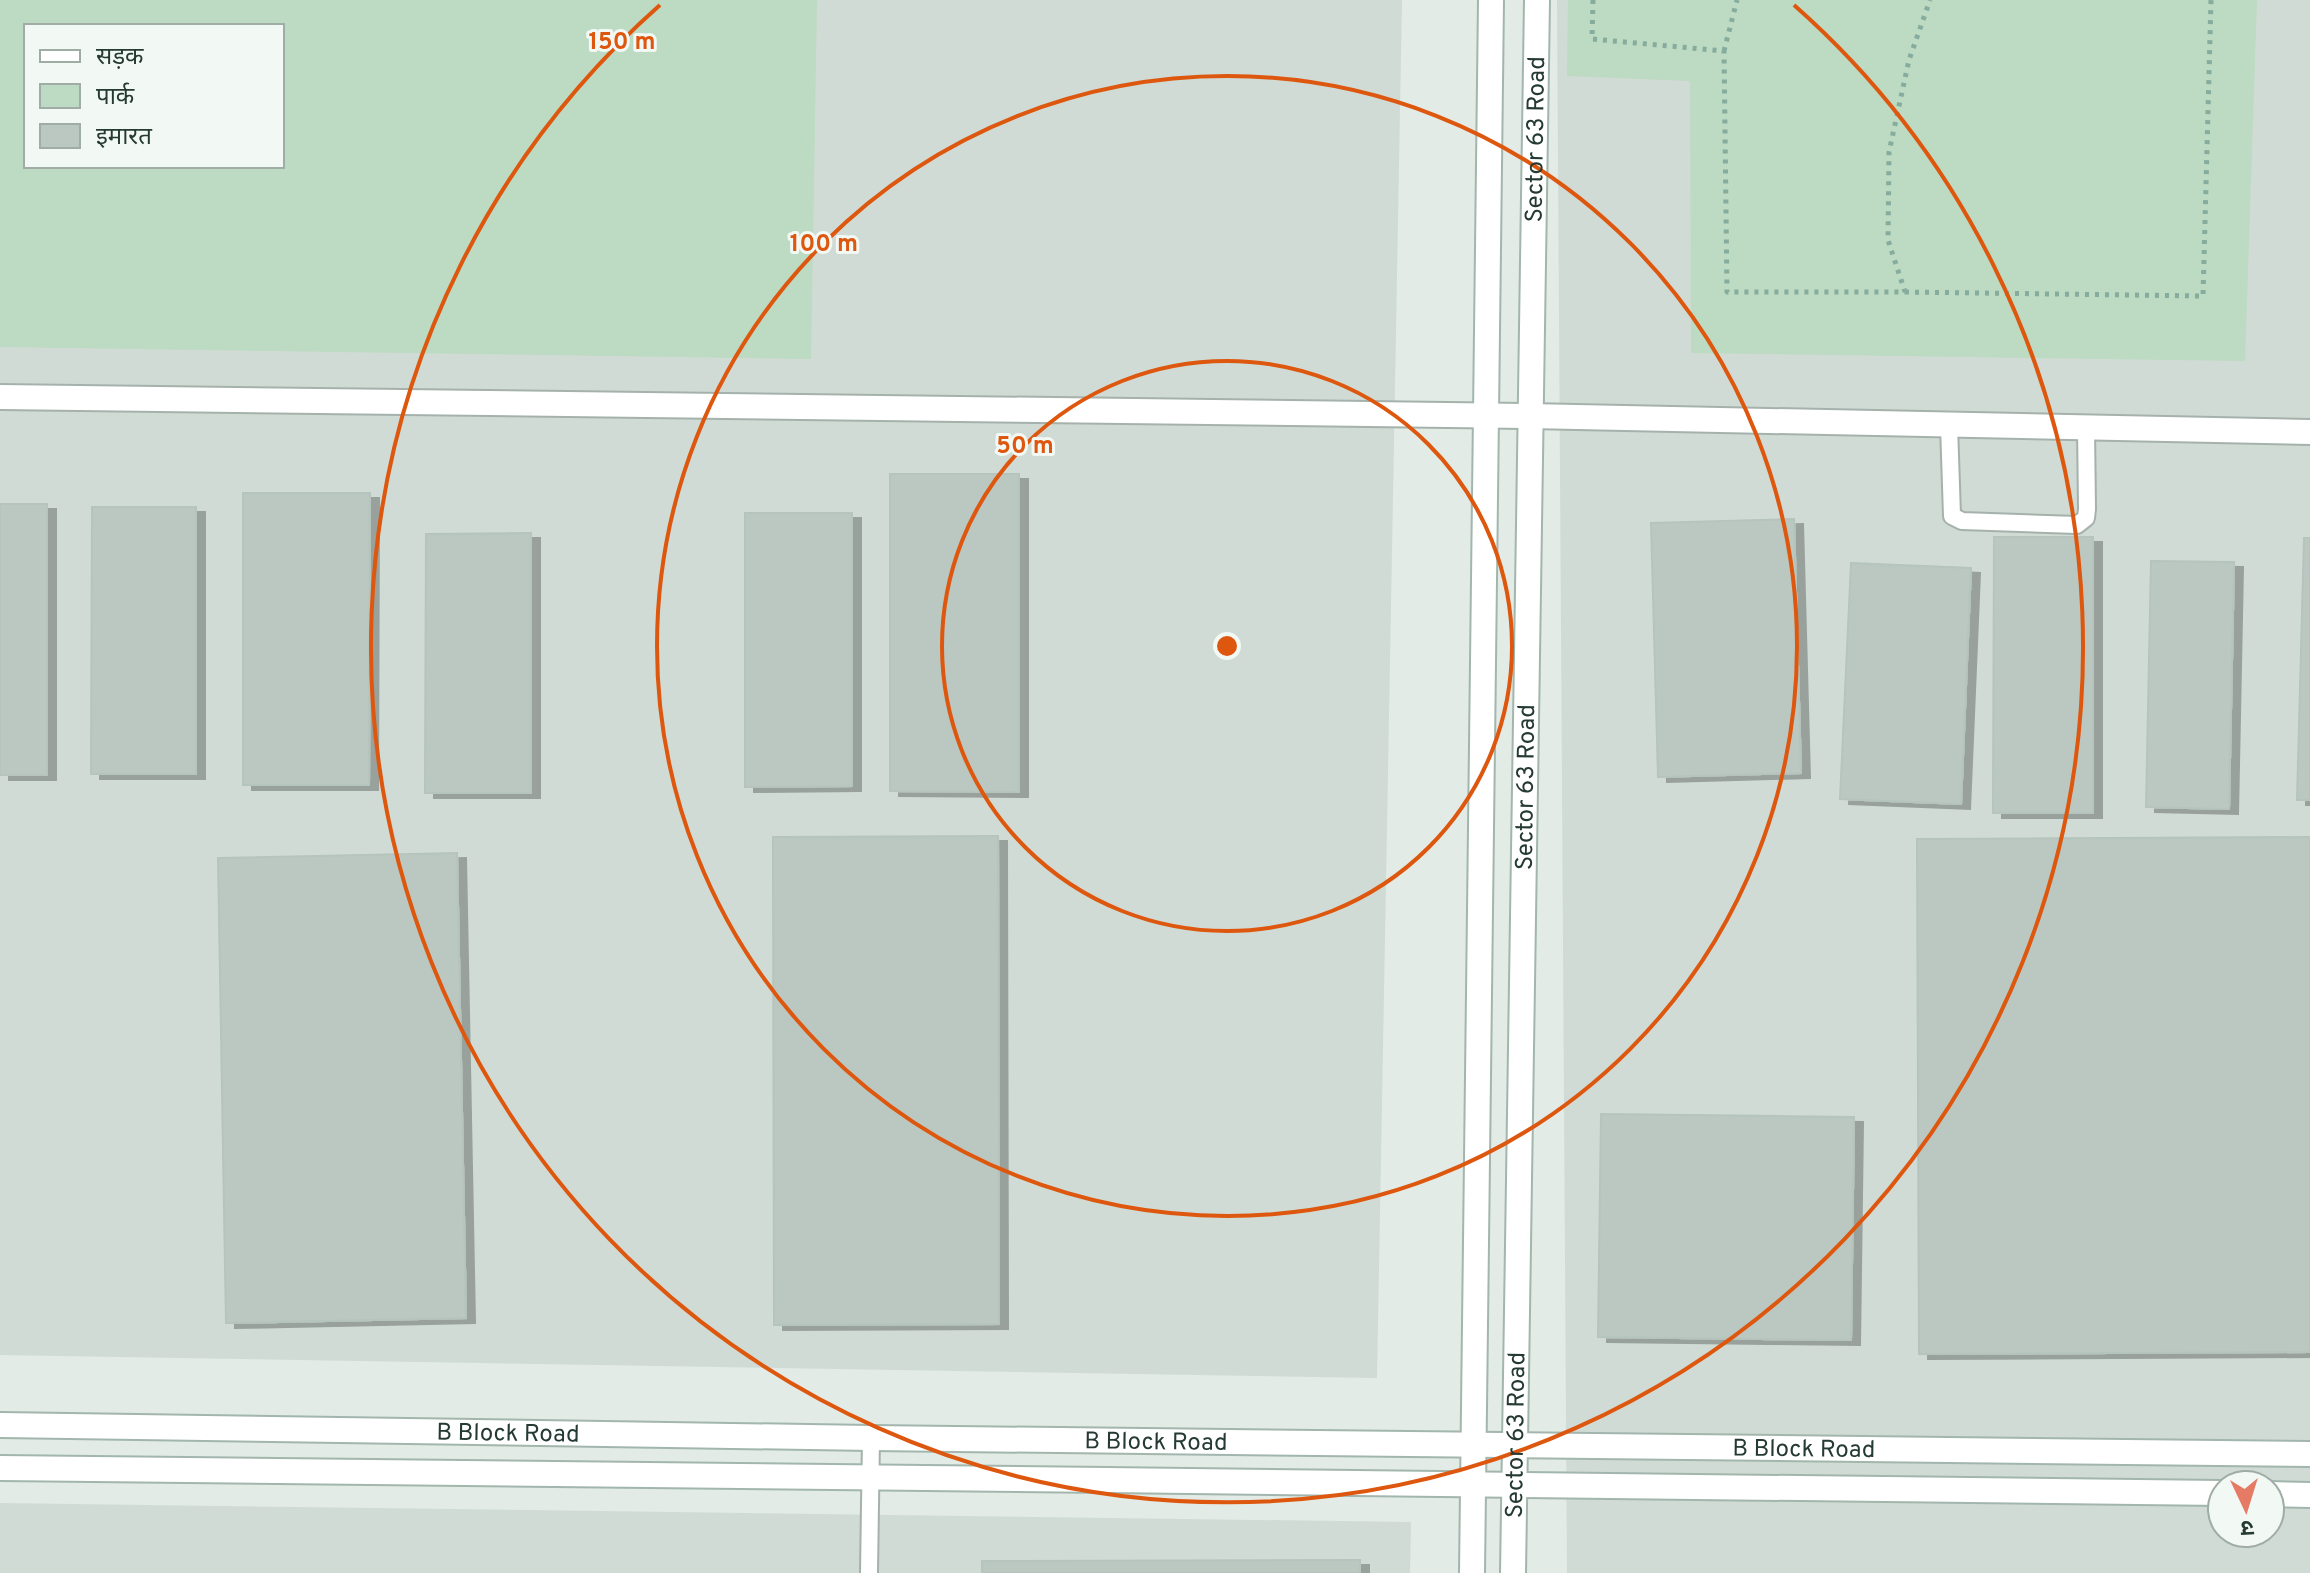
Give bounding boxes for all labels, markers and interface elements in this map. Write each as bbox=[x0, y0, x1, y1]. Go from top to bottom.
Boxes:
legend bbox=[24, 24, 284, 168]
text: 150 m bbox=[588, 28, 656, 58]
text: सड़क bbox=[96, 43, 144, 73]
street label: Sector 63 Road bbox=[1521, 56, 1553, 223]
text: पार्क bbox=[96, 82, 135, 113]
text: इमारत bbox=[96, 123, 153, 153]
text: 100 m bbox=[790, 230, 858, 260]
text: 50 m bbox=[996, 432, 1054, 462]
centre of rings bbox=[1213, 632, 1241, 660]
street label: Sector 63 Road bbox=[1511, 704, 1543, 870]
street label: Sector 63 Road bbox=[1501, 1352, 1533, 1518]
street label: B Block Road bbox=[436, 1419, 580, 1451]
street label: B Block Road bbox=[1084, 1427, 1228, 1459]
street label: B Block Road bbox=[1732, 1435, 1876, 1466]
north arrow bbox=[2206, 1469, 2286, 1549]
text: उ bbox=[2239, 1513, 2255, 1540]

